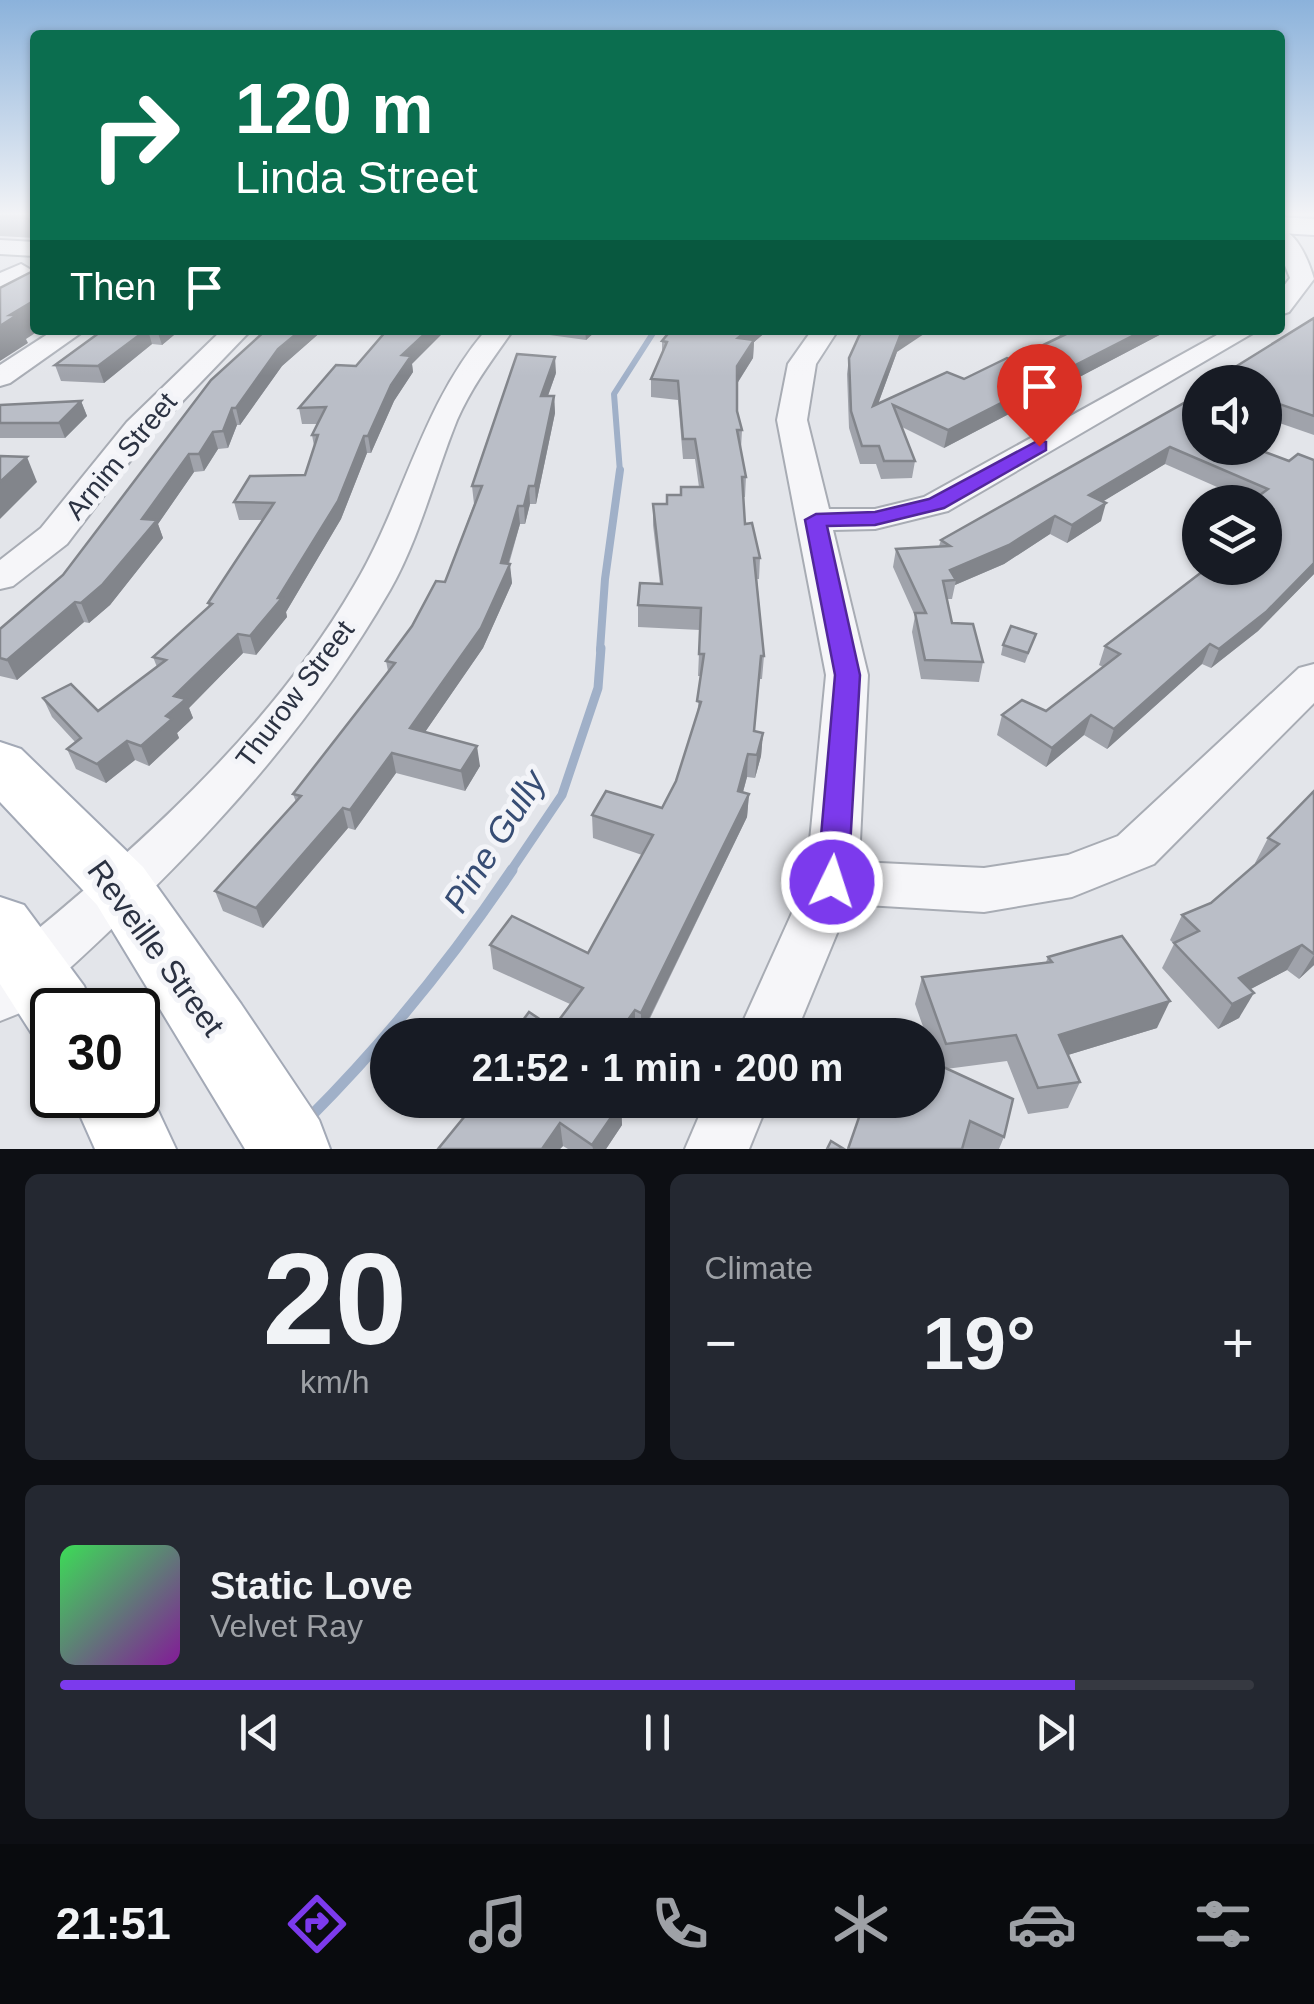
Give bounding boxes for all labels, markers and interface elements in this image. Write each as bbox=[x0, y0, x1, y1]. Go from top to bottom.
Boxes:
icon: right bbox=[70, 70, 200, 200]
text: 120 m bbox=[235, 70, 433, 148]
text: Linda Street bbox=[235, 152, 478, 203]
icon: arrive bbox=[177, 260, 232, 315]
text: Then bbox=[70, 266, 157, 308]
pin bbox=[997, 344, 1082, 447]
icon: arrive bbox=[1012, 359, 1067, 414]
map controls bbox=[1182, 365, 1282, 585]
button: sound bbox=[1182, 365, 1282, 465]
street label: Arnim Street bbox=[59, 386, 183, 526]
button: layers bbox=[1182, 485, 1282, 585]
street label: Thurow Street bbox=[230, 614, 360, 774]
water label: Pine Gully bbox=[435, 761, 554, 919]
position arrow bbox=[780, 830, 884, 934]
street label: Reveille Street bbox=[80, 853, 232, 1043]
speed limit sign: 30 bbox=[30, 988, 160, 1118]
text: 21:52 · 1 min · 200 m bbox=[472, 1047, 843, 1089]
text: 20 bbox=[262, 1226, 407, 1372]
text: Climate bbox=[705, 1250, 813, 1286]
text: 19° bbox=[923, 1301, 1036, 1385]
text: − bbox=[705, 1312, 737, 1374]
text: + bbox=[1222, 1312, 1254, 1374]
text: km/h bbox=[300, 1364, 369, 1400]
text: Static Love bbox=[210, 1565, 413, 1607]
text: Velvet Ray bbox=[210, 1608, 363, 1644]
icon: previous bbox=[232, 1705, 287, 1760]
icon: pause bbox=[630, 1705, 685, 1760]
icon: next bbox=[1028, 1705, 1083, 1760]
icon: directions bbox=[282, 1889, 352, 1959]
icon: music bbox=[463, 1889, 533, 1959]
icon: phone bbox=[645, 1889, 715, 1959]
icon: climate bbox=[826, 1889, 896, 1959]
icon: car bbox=[1007, 1889, 1077, 1959]
icon: filters bbox=[1188, 1889, 1258, 1959]
text: 21:51 bbox=[56, 1898, 171, 1949]

